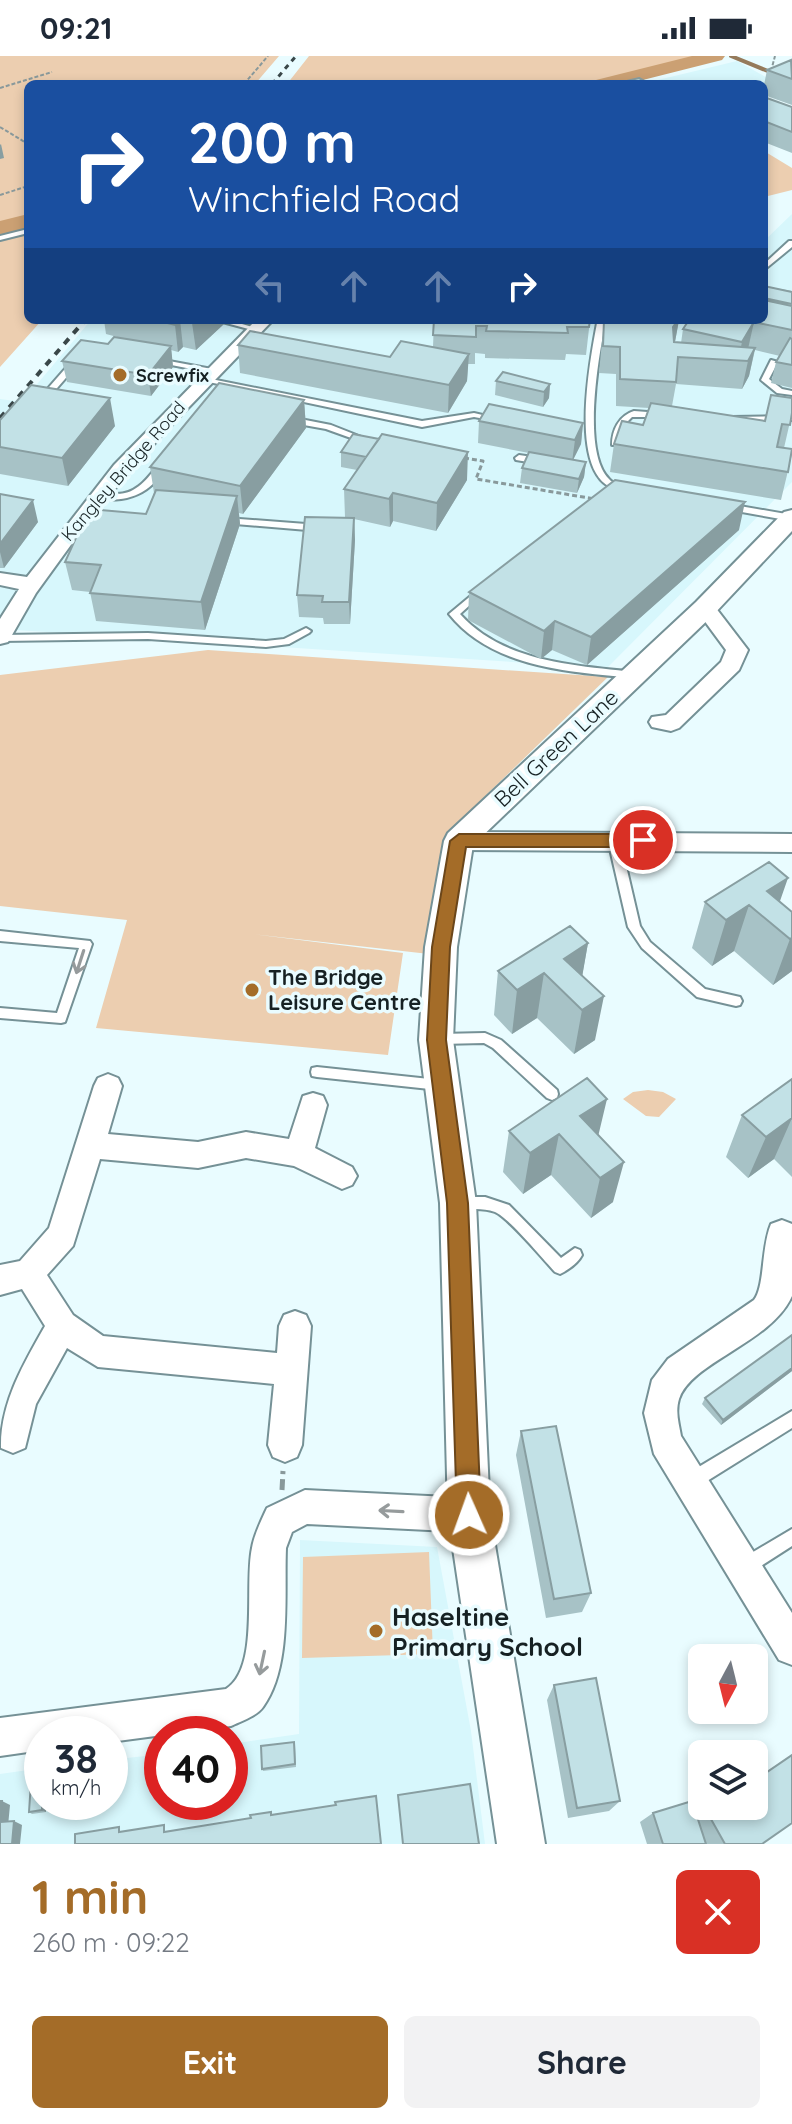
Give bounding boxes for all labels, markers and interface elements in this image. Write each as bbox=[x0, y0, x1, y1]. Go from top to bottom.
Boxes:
text: 09:21 bbox=[40, 9, 112, 47]
text: 200 m bbox=[188, 107, 356, 177]
icon: right bbox=[56, 112, 160, 216]
text: Winchfield Road bbox=[188, 176, 460, 221]
icon: left bbox=[248, 264, 292, 308]
icon: ahead bbox=[332, 264, 376, 308]
icon: ahead bbox=[416, 264, 460, 308]
icon: right bbox=[500, 264, 544, 308]
place label: Screwfix bbox=[136, 364, 209, 387]
marker: Screwfix bbox=[111, 366, 129, 384]
street label: Kangley Bridge Road bbox=[56, 396, 190, 546]
street label: Bell Green Lane bbox=[488, 683, 624, 813]
pin bbox=[609, 806, 677, 874]
icon: arrive bbox=[621, 818, 665, 862]
one-way arrow bbox=[71, 950, 86, 975]
place label: The Bridge Leisure Centre bbox=[268, 963, 421, 1016]
marker: The Bridge Leisure Centre bbox=[243, 981, 261, 999]
position arrow bbox=[427, 1473, 511, 1557]
one-way arrow bbox=[378, 1503, 405, 1518]
place label: Haseltine Primary School bbox=[392, 1600, 583, 1663]
marker: Haseltine Primary School bbox=[367, 1622, 385, 1640]
north arrow bbox=[688, 1644, 768, 1724]
map controls bbox=[688, 1644, 768, 1820]
one-way arrow bbox=[253, 1650, 268, 1675]
speed limit sign: 40 bbox=[144, 1716, 248, 1820]
text: 38 bbox=[54, 1733, 98, 1783]
button: layers bbox=[688, 1740, 768, 1820]
text: km/h bbox=[51, 1775, 101, 1800]
text: 1 min bbox=[32, 1866, 148, 1926]
button: close bbox=[676, 1870, 760, 1954]
text: 260 m · 09:22 bbox=[32, 1926, 190, 1959]
button: Exit bbox=[32, 2016, 388, 2108]
button: Share bbox=[404, 2016, 760, 2108]

